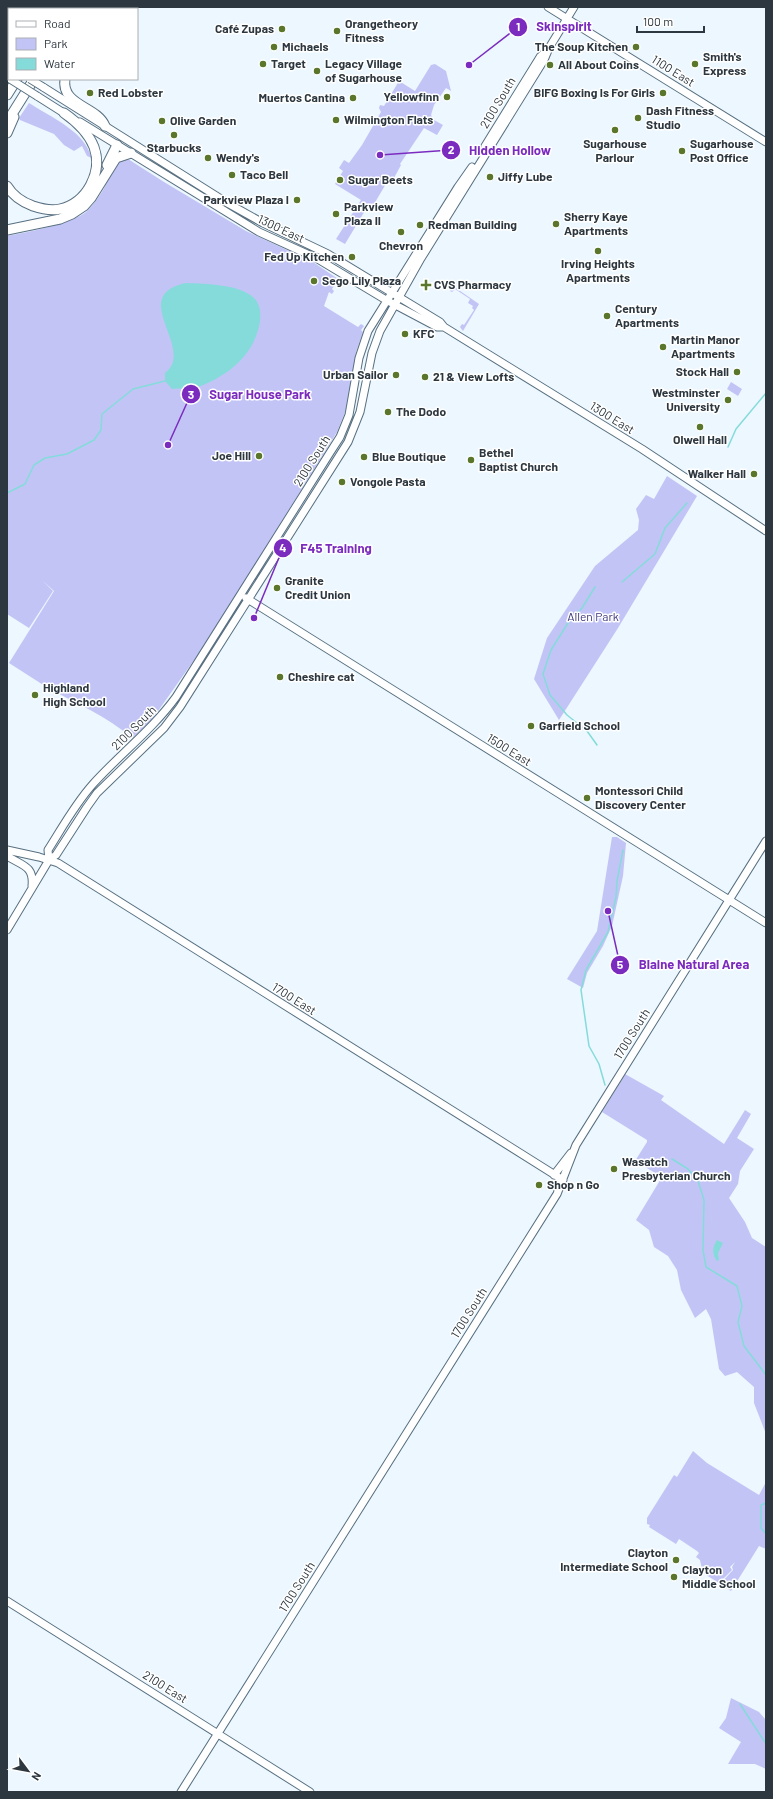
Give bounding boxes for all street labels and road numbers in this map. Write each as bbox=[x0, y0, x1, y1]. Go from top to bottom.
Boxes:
street label: 1100 East bbox=[650, 52, 698, 89]
street label: 2100 South bbox=[476, 74, 518, 131]
street label: 1300 East bbox=[256, 211, 307, 245]
street label: 1300 East bbox=[588, 398, 637, 436]
street label: 2100 South bbox=[290, 432, 332, 488]
street label: 2100 South bbox=[108, 702, 158, 752]
street label: 1500 East bbox=[485, 730, 534, 768]
street label: 1700 East bbox=[270, 979, 319, 1017]
street label: 1700 South bbox=[610, 1006, 652, 1061]
street label: 1700 South bbox=[447, 1285, 489, 1340]
street label: 1700 South bbox=[275, 1559, 317, 1614]
street label: 2100 East bbox=[141, 1667, 190, 1705]

